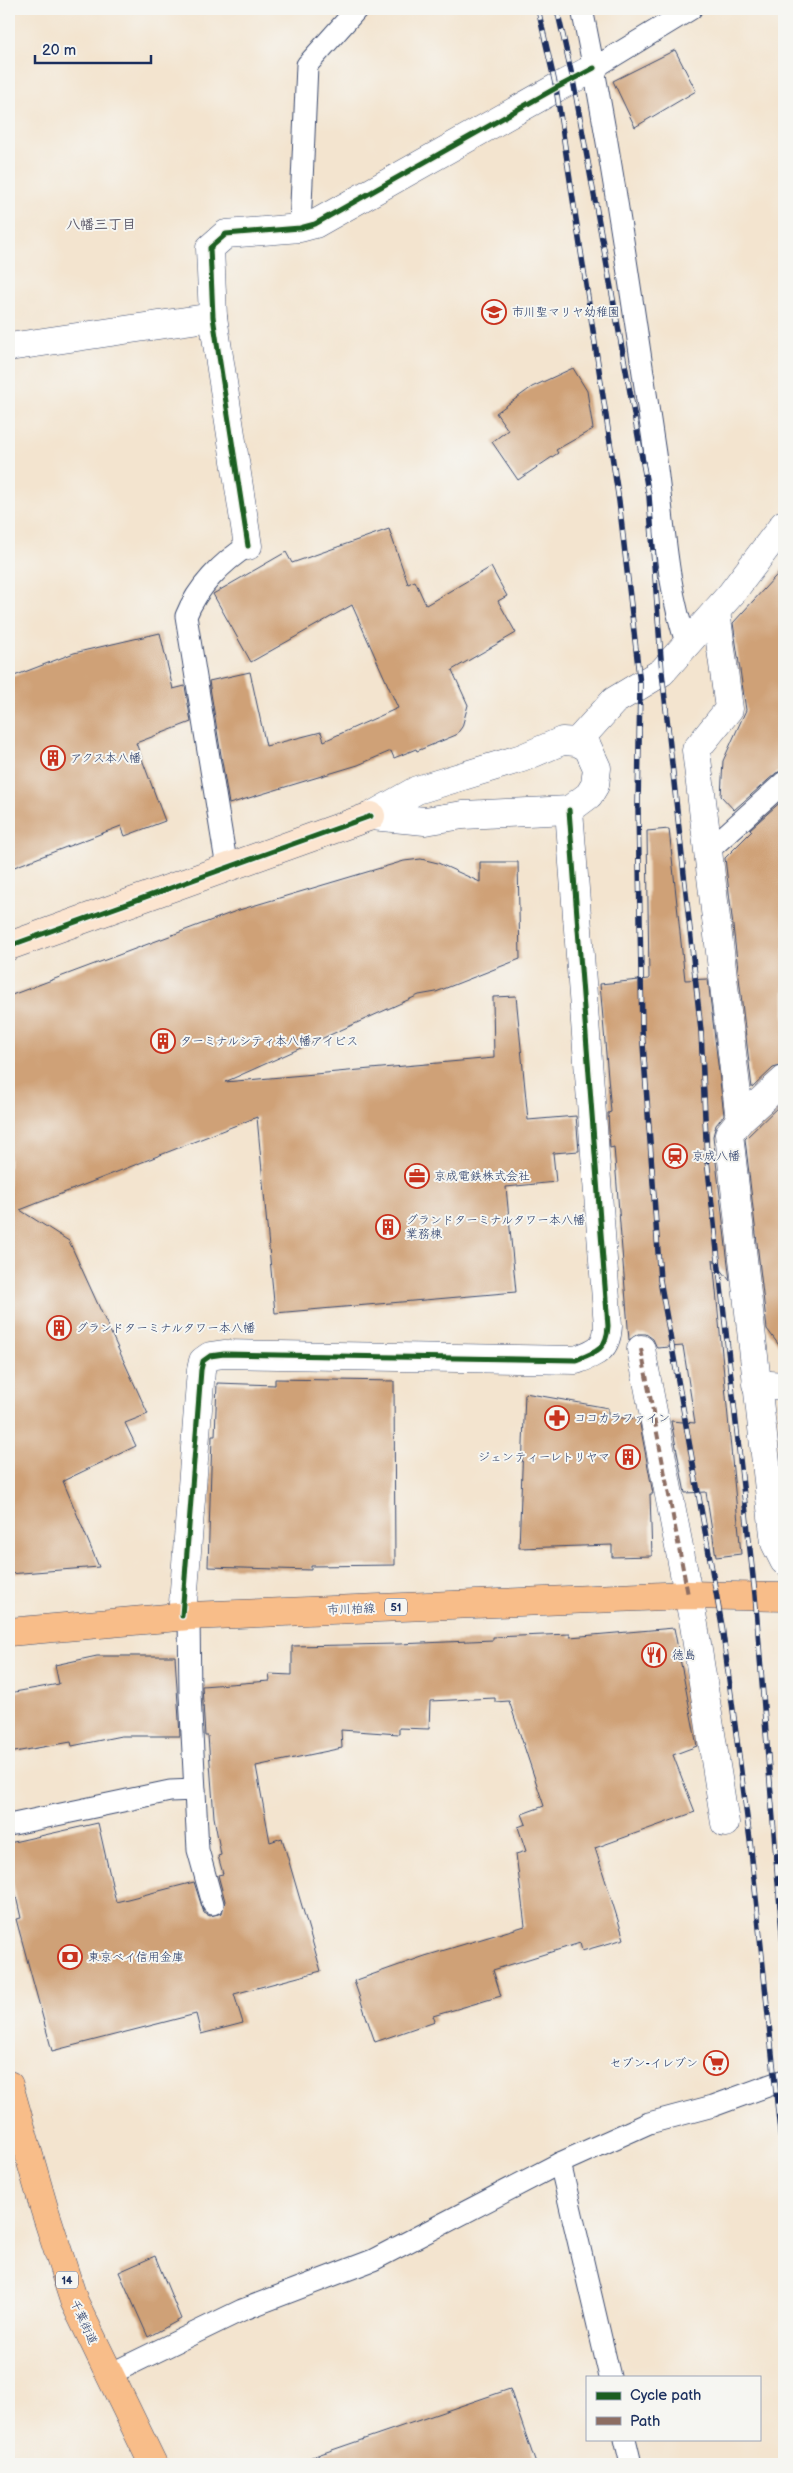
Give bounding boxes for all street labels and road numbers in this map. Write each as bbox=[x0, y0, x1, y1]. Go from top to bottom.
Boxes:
road number: 51 bbox=[385, 1598, 407, 1615]
street label: 市川柏線 bbox=[327, 1601, 375, 1618]
road number: 14 bbox=[56, 2272, 78, 2288]
street label: 千葉街道 bbox=[67, 2297, 100, 2347]

